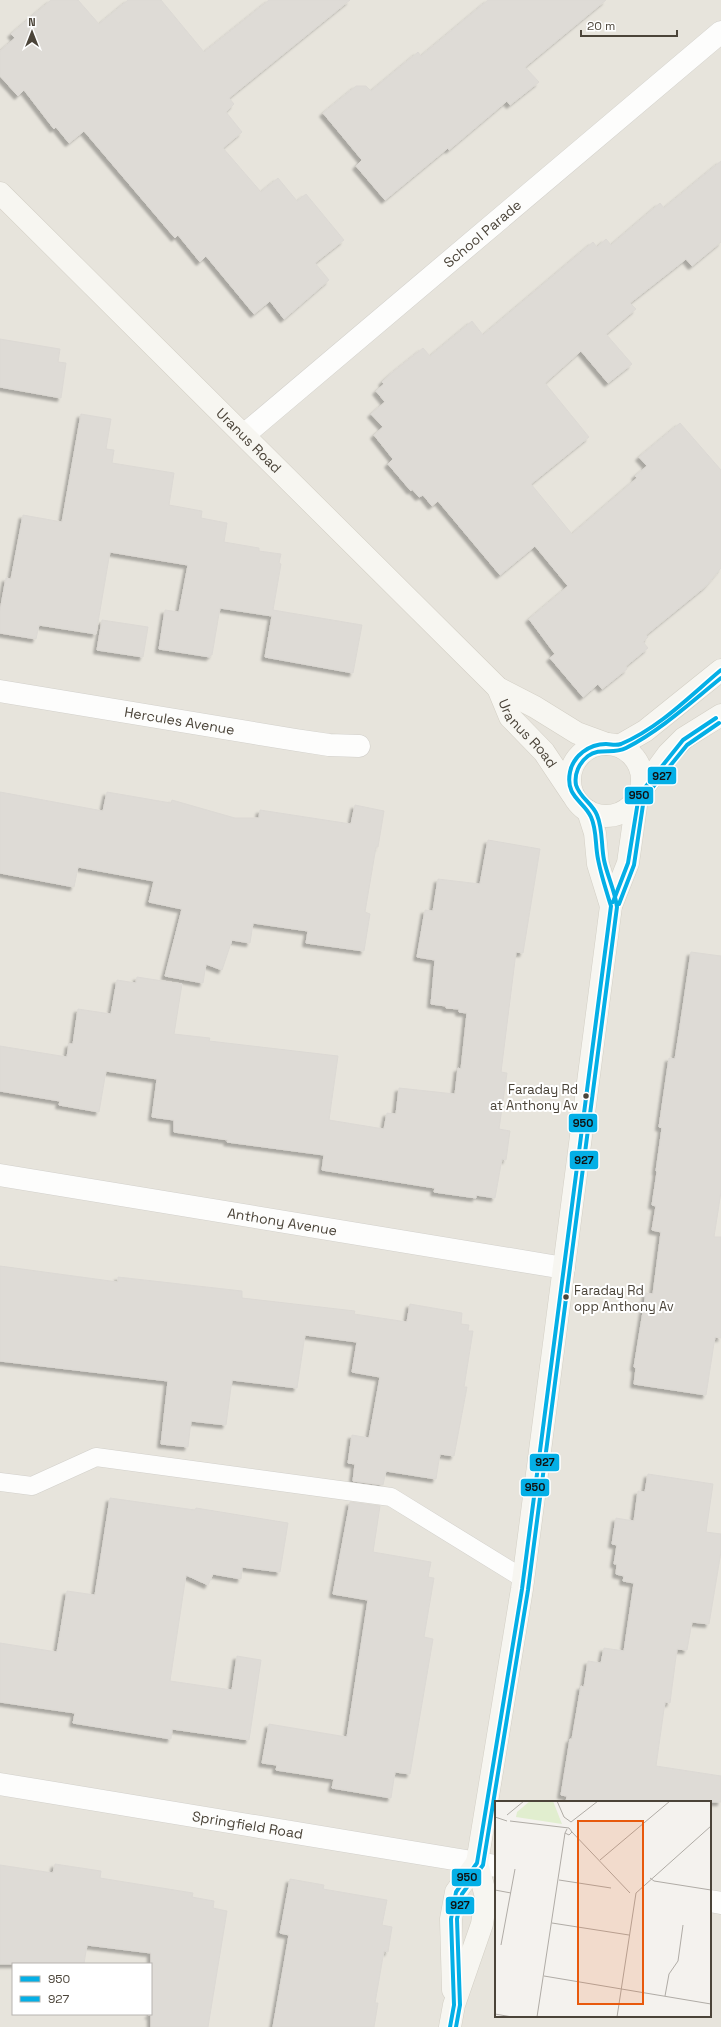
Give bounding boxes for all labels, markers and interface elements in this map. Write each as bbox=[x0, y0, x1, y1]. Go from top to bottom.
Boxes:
north arrow bbox=[12, 12, 52, 52]
scale bar bbox=[581, 12, 677, 38]
text: N bbox=[28, 15, 36, 29]
text: 20 m bbox=[587, 18, 615, 34]
street label: School Parade bbox=[440, 196, 525, 272]
street label: Uranus Road bbox=[212, 404, 285, 477]
street label: Uranus Road bbox=[494, 696, 561, 771]
street label: Hercules Avenue bbox=[123, 703, 236, 739]
line badge: 927 bbox=[647, 766, 677, 785]
text: 927 bbox=[652, 769, 672, 783]
line badge: 950 bbox=[624, 786, 654, 805]
text: 950 bbox=[629, 788, 649, 802]
place label: Faraday Rd at Anthony Av bbox=[490, 1081, 578, 1114]
marker: Faraday Rd at Anthony Av bbox=[581, 1091, 591, 1101]
line badge: 950 bbox=[568, 1113, 598, 1133]
text: 950 bbox=[573, 1116, 593, 1130]
line badge: 927 bbox=[569, 1150, 599, 1170]
text: 927 bbox=[574, 1153, 594, 1167]
street label: Anthony Avenue bbox=[226, 1204, 338, 1239]
place label: Faraday Rd opp Anthony Av bbox=[574, 1282, 674, 1315]
marker: Faraday Rd opp Anthony Av bbox=[561, 1292, 571, 1302]
line badge: 927 bbox=[529, 1453, 560, 1472]
text: 927 bbox=[535, 1455, 555, 1469]
line badge: 950 bbox=[520, 1478, 550, 1497]
text: 950 bbox=[525, 1480, 545, 1494]
inset map bbox=[495, 1801, 711, 2017]
street label: Springfield Road bbox=[191, 1807, 304, 1843]
line badge: 950 bbox=[451, 1868, 482, 1887]
text: 950 bbox=[457, 1870, 477, 1884]
line badge: 927 bbox=[445, 1896, 475, 1915]
text: 927 bbox=[450, 1898, 470, 1912]
legend bbox=[12, 1963, 152, 2015]
text: 950 bbox=[48, 1971, 70, 1987]
text: 927 bbox=[48, 1991, 69, 2007]

